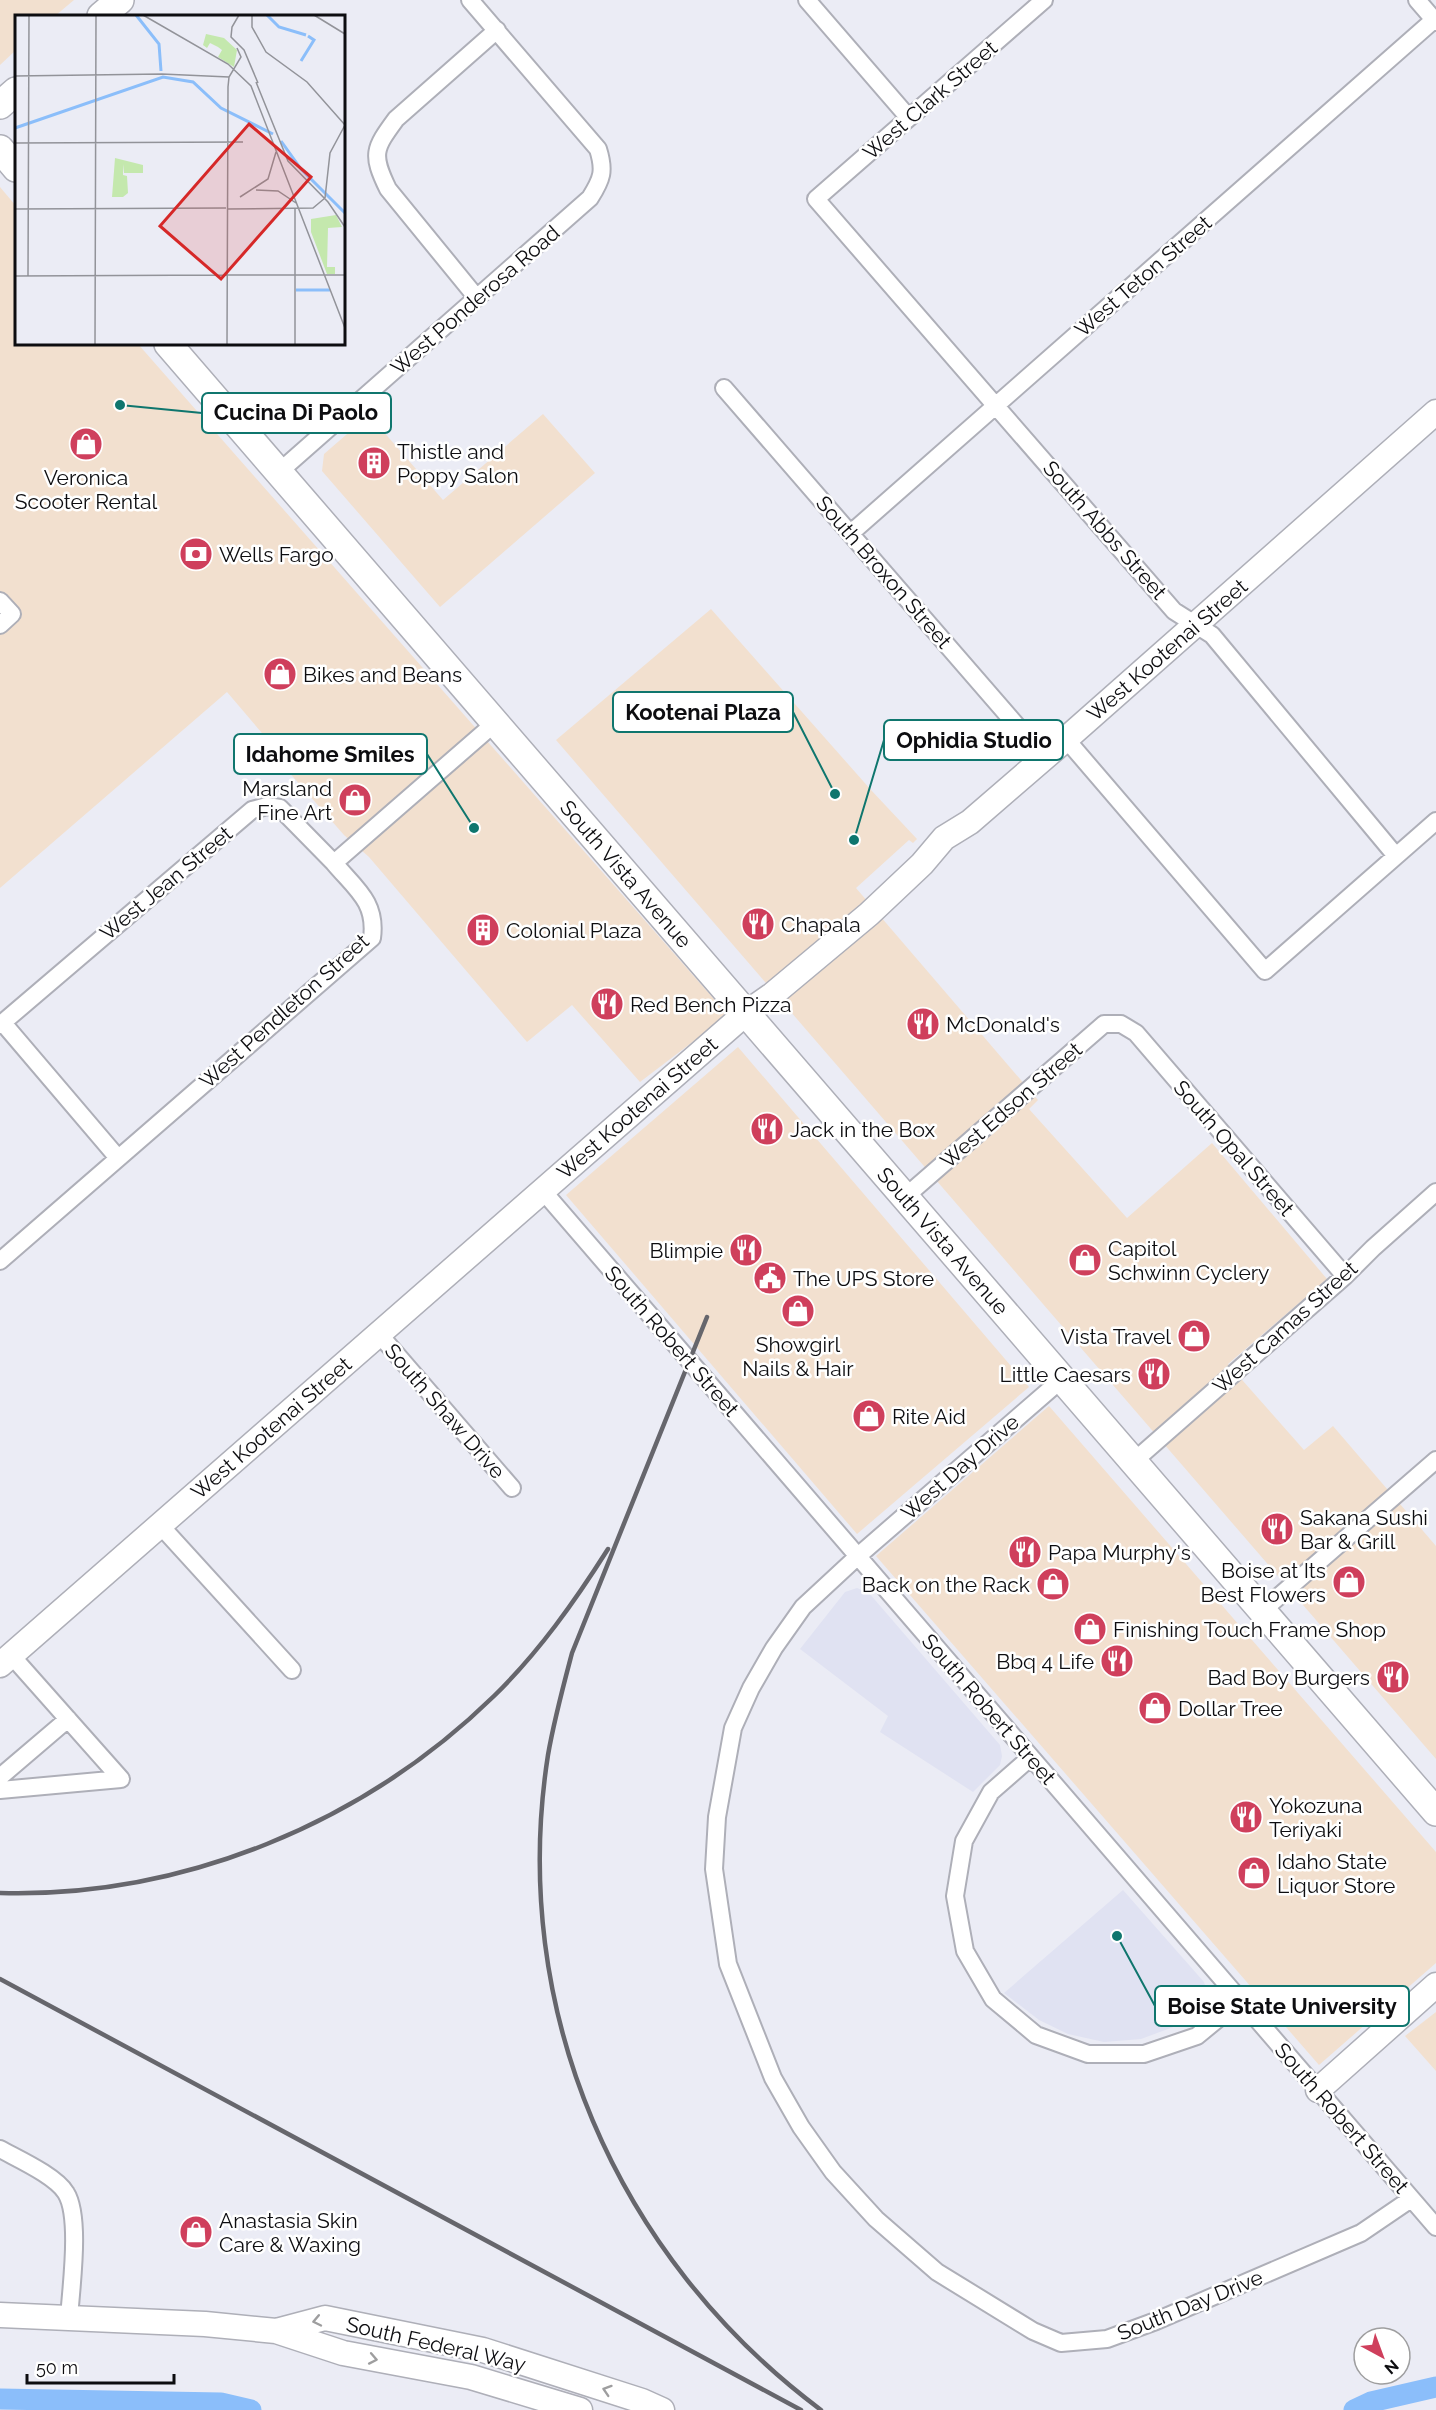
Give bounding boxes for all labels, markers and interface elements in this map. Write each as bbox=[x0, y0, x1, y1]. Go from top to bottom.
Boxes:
inset map bbox=[15, 15, 345, 345]
street label: West Clark Street bbox=[858, 35, 1002, 165]
street label: West Teton Street bbox=[1070, 210, 1216, 342]
street label: West Ponderosa Road bbox=[386, 220, 564, 380]
callout: Cucina Di Paolo bbox=[202, 393, 391, 433]
text: Cucina Di Paolo bbox=[214, 399, 378, 425]
shop icon: Veronica Scooter Rental bbox=[68, 426, 104, 462]
place label: Thistle and Poppy Salon bbox=[397, 439, 519, 488]
building icon: Thistle and Poppy Salon bbox=[356, 445, 392, 481]
street label: South Abbs Street bbox=[1038, 456, 1172, 604]
place label: Veronica Scooter Rental bbox=[15, 465, 158, 514]
street label: South Broxon Street bbox=[811, 491, 957, 653]
bank icon: Wells Fargo bbox=[178, 536, 214, 572]
place label: Wells Fargo bbox=[219, 542, 334, 567]
street label: West Kootenai Street bbox=[1082, 574, 1252, 726]
shop icon: Bikes and Beans bbox=[262, 656, 298, 692]
place label: Bikes and Beans bbox=[303, 662, 462, 687]
callout: Kootenai Plaza bbox=[613, 692, 793, 732]
text: Kootenai Plaza bbox=[625, 699, 781, 725]
callout: Ophidia Studio bbox=[884, 720, 1063, 760]
text: Ophidia Studio bbox=[896, 727, 1052, 753]
callout: Idahome Smiles bbox=[234, 734, 427, 774]
text: Idahome Smiles bbox=[245, 741, 415, 767]
place label: Marsland Fine Art bbox=[242, 776, 332, 825]
shop icon: Marsland Fine Art bbox=[337, 782, 373, 818]
street label: South Vista Avenue bbox=[555, 795, 697, 953]
street label: West Jean Street bbox=[95, 821, 237, 945]
restaurant icon: Chapala bbox=[740, 906, 776, 942]
building icon: Colonial Plaza bbox=[465, 912, 501, 948]
place label: Chapala bbox=[781, 912, 861, 937]
place label: Colonial Plaza bbox=[506, 918, 642, 943]
street label: West Pendleton Street bbox=[194, 928, 374, 1094]
restaurant icon: Red Bench Pizza bbox=[589, 986, 625, 1022]
place label: Red Bench Pizza bbox=[630, 992, 792, 1017]
restaurant icon: McDonald's bbox=[905, 1006, 941, 1042]
place label: McDonald's bbox=[946, 1012, 1060, 1037]
street label: West Kootenai Street bbox=[552, 1032, 722, 1184]
street label: West Edson Street bbox=[935, 1037, 1087, 1173]
street label: South Opal Street bbox=[1168, 1075, 1300, 1221]
restaurant icon: Jack in the Box bbox=[749, 1111, 785, 1147]
place label: Jack in the Box bbox=[790, 1117, 936, 1142]
street label: South Vista Avenue bbox=[872, 1162, 1014, 1320]
restaurant icon: Blimpie bbox=[728, 1232, 764, 1268]
place label: Capitol Schwinn Cyclery bbox=[1108, 1236, 1269, 1285]
place label: Blimpie bbox=[650, 1238, 723, 1263]
shop icon: Capitol Schwinn Cyclery bbox=[1067, 1242, 1103, 1278]
street label: West Camas Street bbox=[1208, 1256, 1362, 1398]
public building icon: The UPS Store bbox=[752, 1260, 788, 1296]
street label: South Robert Street bbox=[600, 1261, 744, 1421]
place label: The UPS Store bbox=[793, 1266, 934, 1291]
shop icon: Showgirl Nails & Hair bbox=[780, 1293, 816, 1329]
shop icon: Vista Travel bbox=[1176, 1318, 1212, 1354]
place label: Vista Travel bbox=[1061, 1324, 1171, 1349]
place label: Showgirl Nails & Hair bbox=[742, 1332, 854, 1381]
street label: South Shaw Drive bbox=[380, 1338, 510, 1484]
street label: West Kootenai Street bbox=[186, 1352, 356, 1504]
restaurant icon: Little Caesars bbox=[1136, 1356, 1172, 1392]
place label: Little Caesars bbox=[999, 1362, 1131, 1387]
shop icon: Rite Aid bbox=[851, 1398, 887, 1434]
place label: Rite Aid bbox=[892, 1404, 966, 1429]
street label: West Day Drive bbox=[896, 1409, 1024, 1525]
place label: Sakana Sushi Bar & Grill bbox=[1300, 1505, 1428, 1554]
restaurant icon: Sakana Sushi Bar & Grill bbox=[1259, 1511, 1295, 1547]
restaurant icon: Papa Murphy's bbox=[1007, 1534, 1043, 1570]
place label: Papa Murphy's bbox=[1048, 1540, 1191, 1565]
place label: Boise at Its Best Flowers bbox=[1200, 1558, 1326, 1607]
shop icon: Boise at Its Best Flowers bbox=[1331, 1564, 1367, 1600]
shop icon: Back on the Rack bbox=[1035, 1566, 1071, 1602]
place label: Back on the Rack bbox=[862, 1572, 1030, 1597]
shop icon: Finishing Touch Frame Shop bbox=[1072, 1611, 1108, 1647]
place label: Finishing Touch Frame Shop bbox=[1113, 1617, 1386, 1642]
street label: South Robert Street bbox=[917, 1629, 1061, 1789]
restaurant icon: Bbq 4 Life bbox=[1099, 1643, 1135, 1679]
place label: Bbq 4 Life bbox=[996, 1649, 1094, 1674]
restaurant icon: Bad Boy Burgers bbox=[1375, 1659, 1411, 1695]
place label: Bad Boy Burgers bbox=[1208, 1665, 1370, 1690]
shop icon: Dollar Tree bbox=[1137, 1690, 1173, 1726]
place label: Dollar Tree bbox=[1178, 1696, 1283, 1721]
place label: Yokozuna Teriyaki bbox=[1269, 1793, 1363, 1842]
restaurant icon: Yokozuna Teriyaki bbox=[1228, 1799, 1264, 1835]
place label: Idaho State Liquor Store bbox=[1277, 1849, 1395, 1898]
shop icon: Idaho State Liquor Store bbox=[1236, 1855, 1272, 1891]
callout: Boise State University bbox=[1155, 1986, 1409, 2026]
text: Boise State University bbox=[1167, 1993, 1397, 2019]
street label: South Robert Street bbox=[1270, 2038, 1414, 2198]
place label: Anastasia Skin Care & Waxing bbox=[219, 2208, 361, 2257]
shop icon: Anastasia Skin Care & Waxing bbox=[178, 2214, 214, 2250]
street label: South Day Drive bbox=[1114, 2264, 1266, 2346]
street label: South Federal Way bbox=[344, 2311, 528, 2377]
one-way arrow bbox=[312, 2313, 322, 2326]
north arrow bbox=[1352, 2326, 1412, 2386]
scale bar bbox=[27, 2347, 174, 2385]
one-way arrow bbox=[368, 2352, 378, 2365]
text: N bbox=[1381, 2356, 1402, 2378]
text: 50 m bbox=[36, 2357, 78, 2378]
one-way arrow bbox=[602, 2385, 613, 2397]

